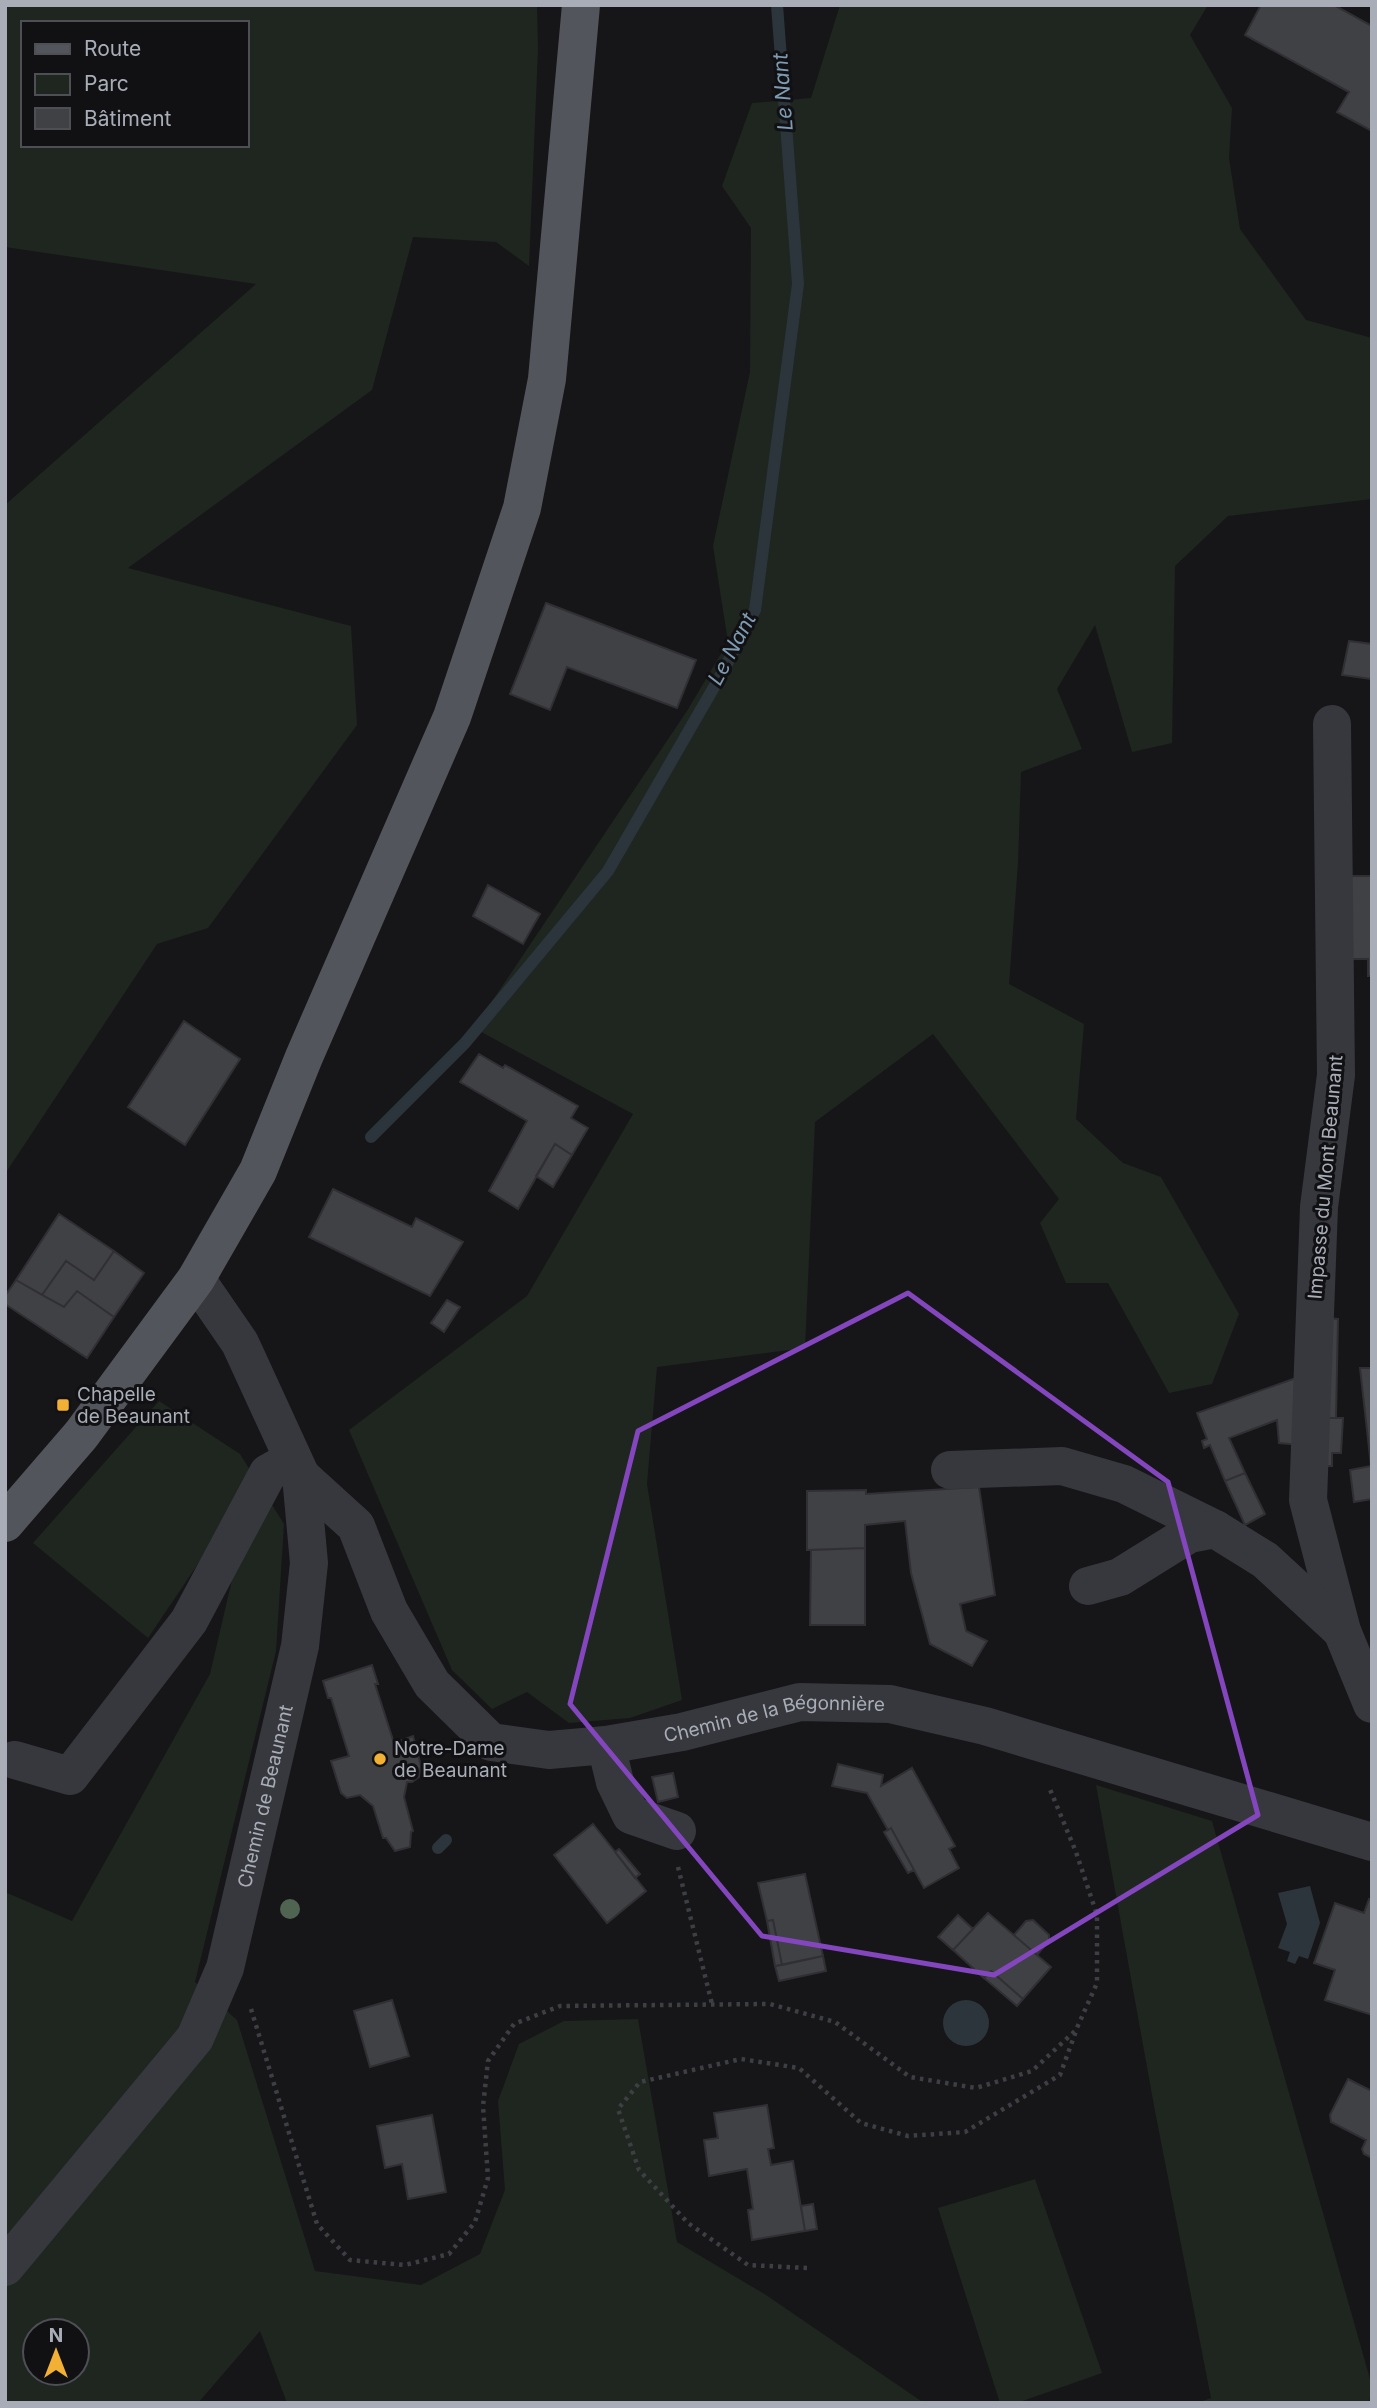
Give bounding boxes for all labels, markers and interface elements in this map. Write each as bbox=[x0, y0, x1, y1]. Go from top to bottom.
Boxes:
legend bbox=[21, 21, 248, 147]
text: Route bbox=[84, 36, 141, 61]
water label: Le Nant bbox=[767, 51, 798, 132]
text: Parc bbox=[84, 71, 129, 96]
text: Bâtiment bbox=[84, 106, 172, 131]
water label: Le Nant bbox=[702, 608, 761, 689]
street label: Impasse du Mont Beaunant bbox=[1303, 1054, 1348, 1300]
place label: Chapelle de Beaunant bbox=[77, 1383, 190, 1428]
marker: Chapelle de Beaunant bbox=[55, 1397, 71, 1413]
street label: Chemin de la Bégonnière bbox=[662, 1691, 885, 1747]
street label: Chemin de Beaunant bbox=[233, 1703, 298, 1890]
place label: Notre-Dame de Beaunant bbox=[394, 1737, 507, 1782]
marker: Notre-Dame de Beaunant bbox=[372, 1751, 388, 1767]
north arrow bbox=[21, 2317, 91, 2387]
text: N bbox=[49, 2324, 63, 2347]

